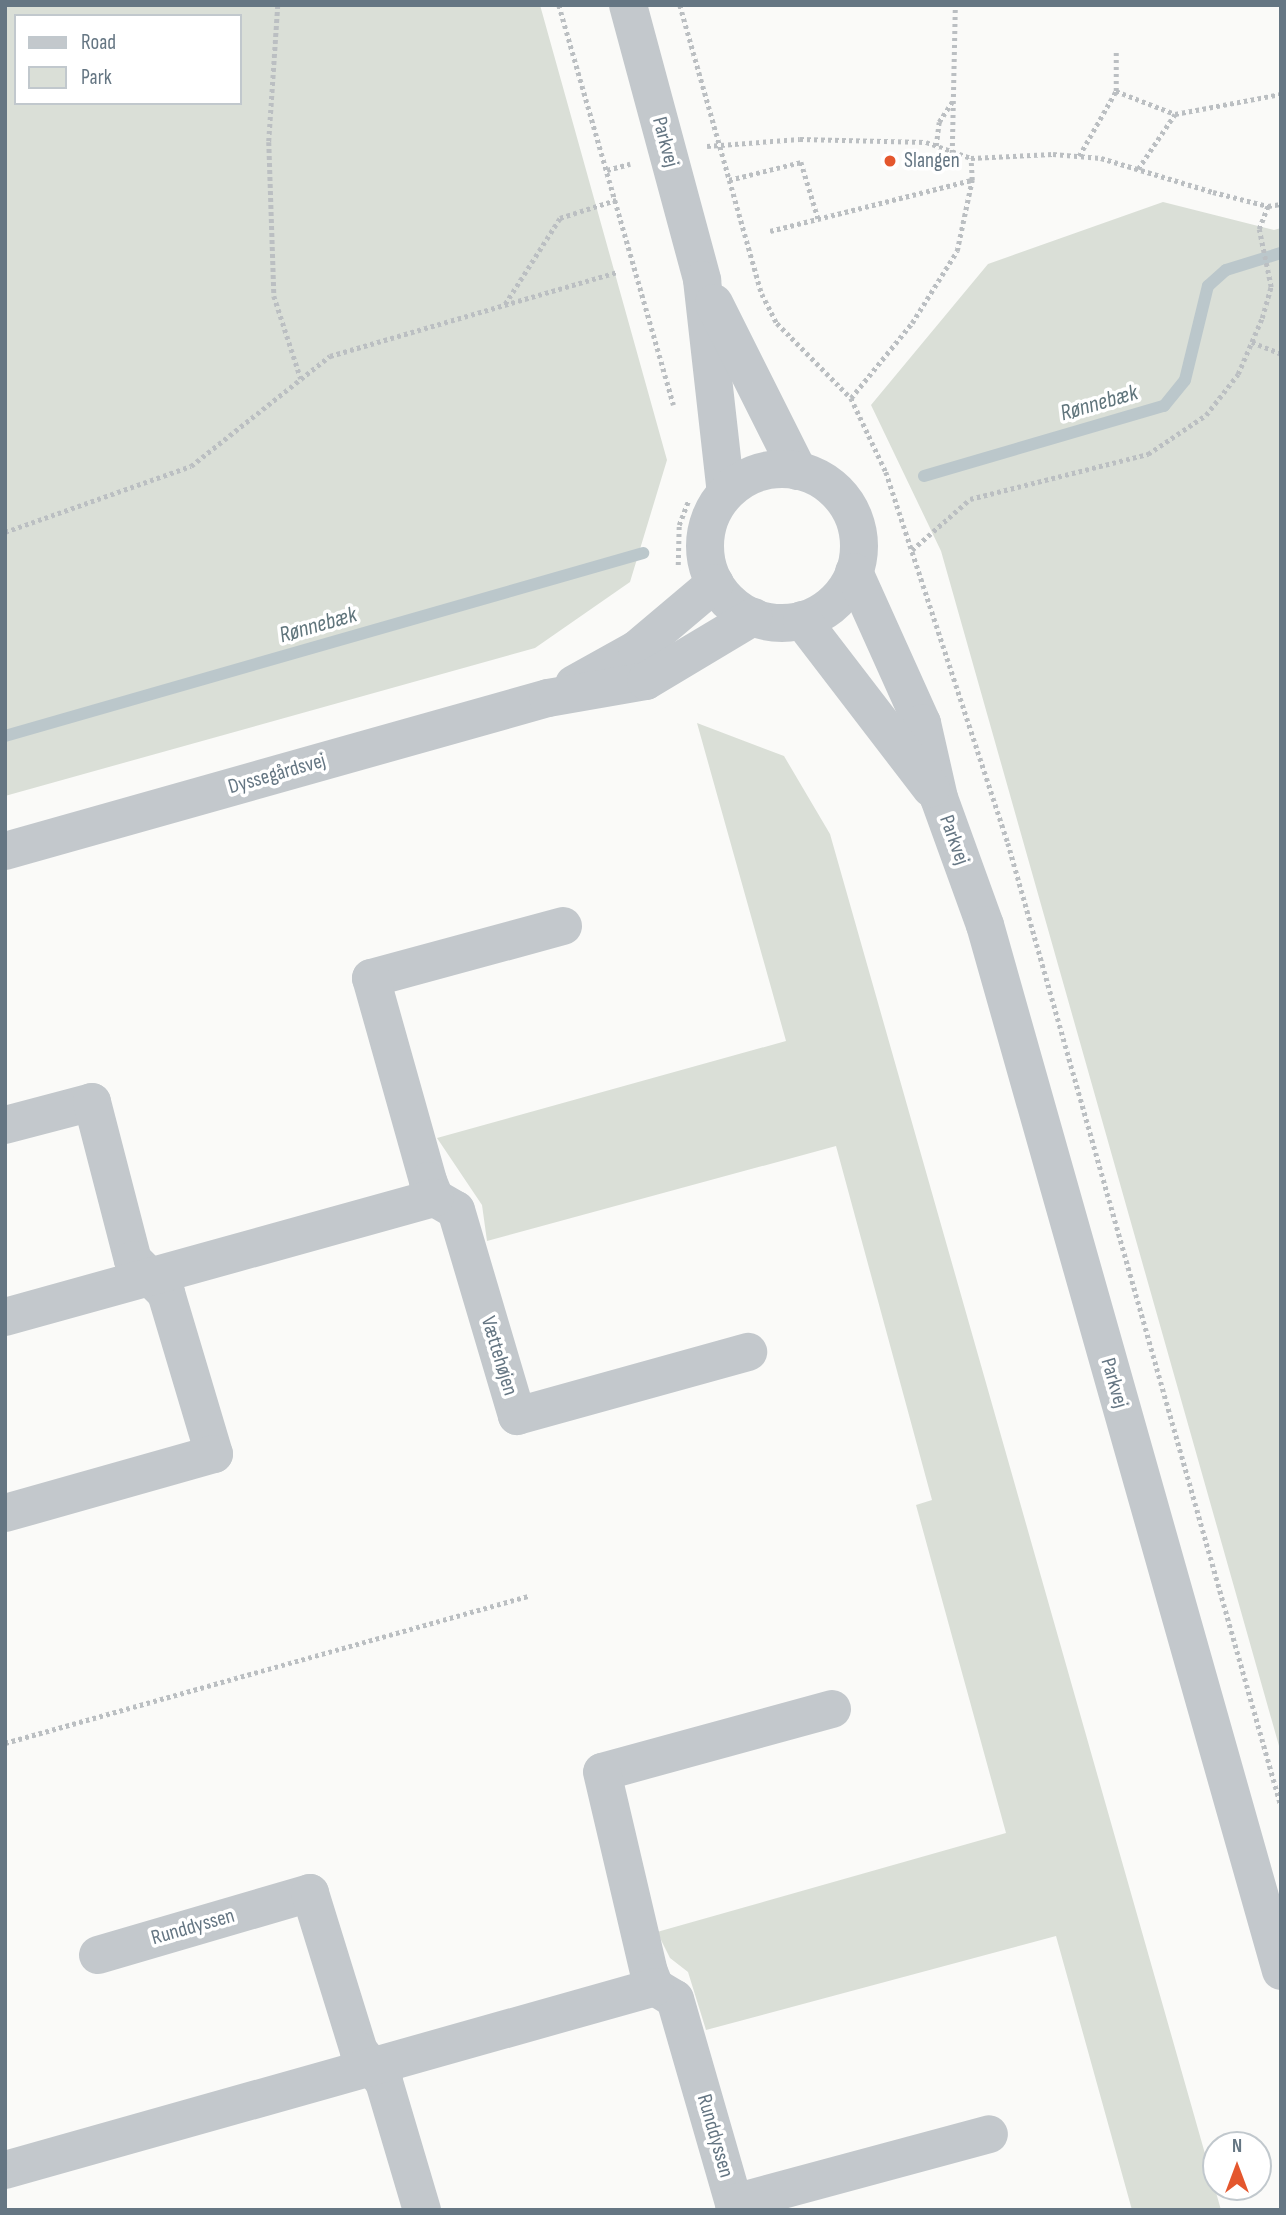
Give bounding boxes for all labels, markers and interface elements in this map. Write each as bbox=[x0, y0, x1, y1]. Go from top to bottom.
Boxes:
legend bbox=[14, 14, 242, 105]
text: Road bbox=[81, 30, 116, 55]
text: Park bbox=[81, 65, 112, 90]
street label: Parkvej bbox=[646, 114, 684, 170]
place label: Slangen bbox=[904, 148, 960, 174]
marker: Slangen bbox=[882, 153, 898, 169]
water label: Rønnebæk bbox=[1057, 379, 1141, 427]
water label: Rønnebæk bbox=[276, 601, 360, 649]
street label: Dyssegårdsvej bbox=[225, 748, 329, 800]
street label: Parkvej bbox=[933, 812, 975, 868]
street label: Vættehøjen bbox=[475, 1313, 523, 1399]
street label: Parkvej bbox=[1095, 1355, 1133, 1411]
street label: Runddyssen bbox=[148, 1903, 238, 1951]
street label: Runddyssen bbox=[691, 2091, 739, 2181]
north arrow bbox=[1202, 2131, 1272, 2201]
text: N bbox=[1232, 2135, 1242, 2158]

